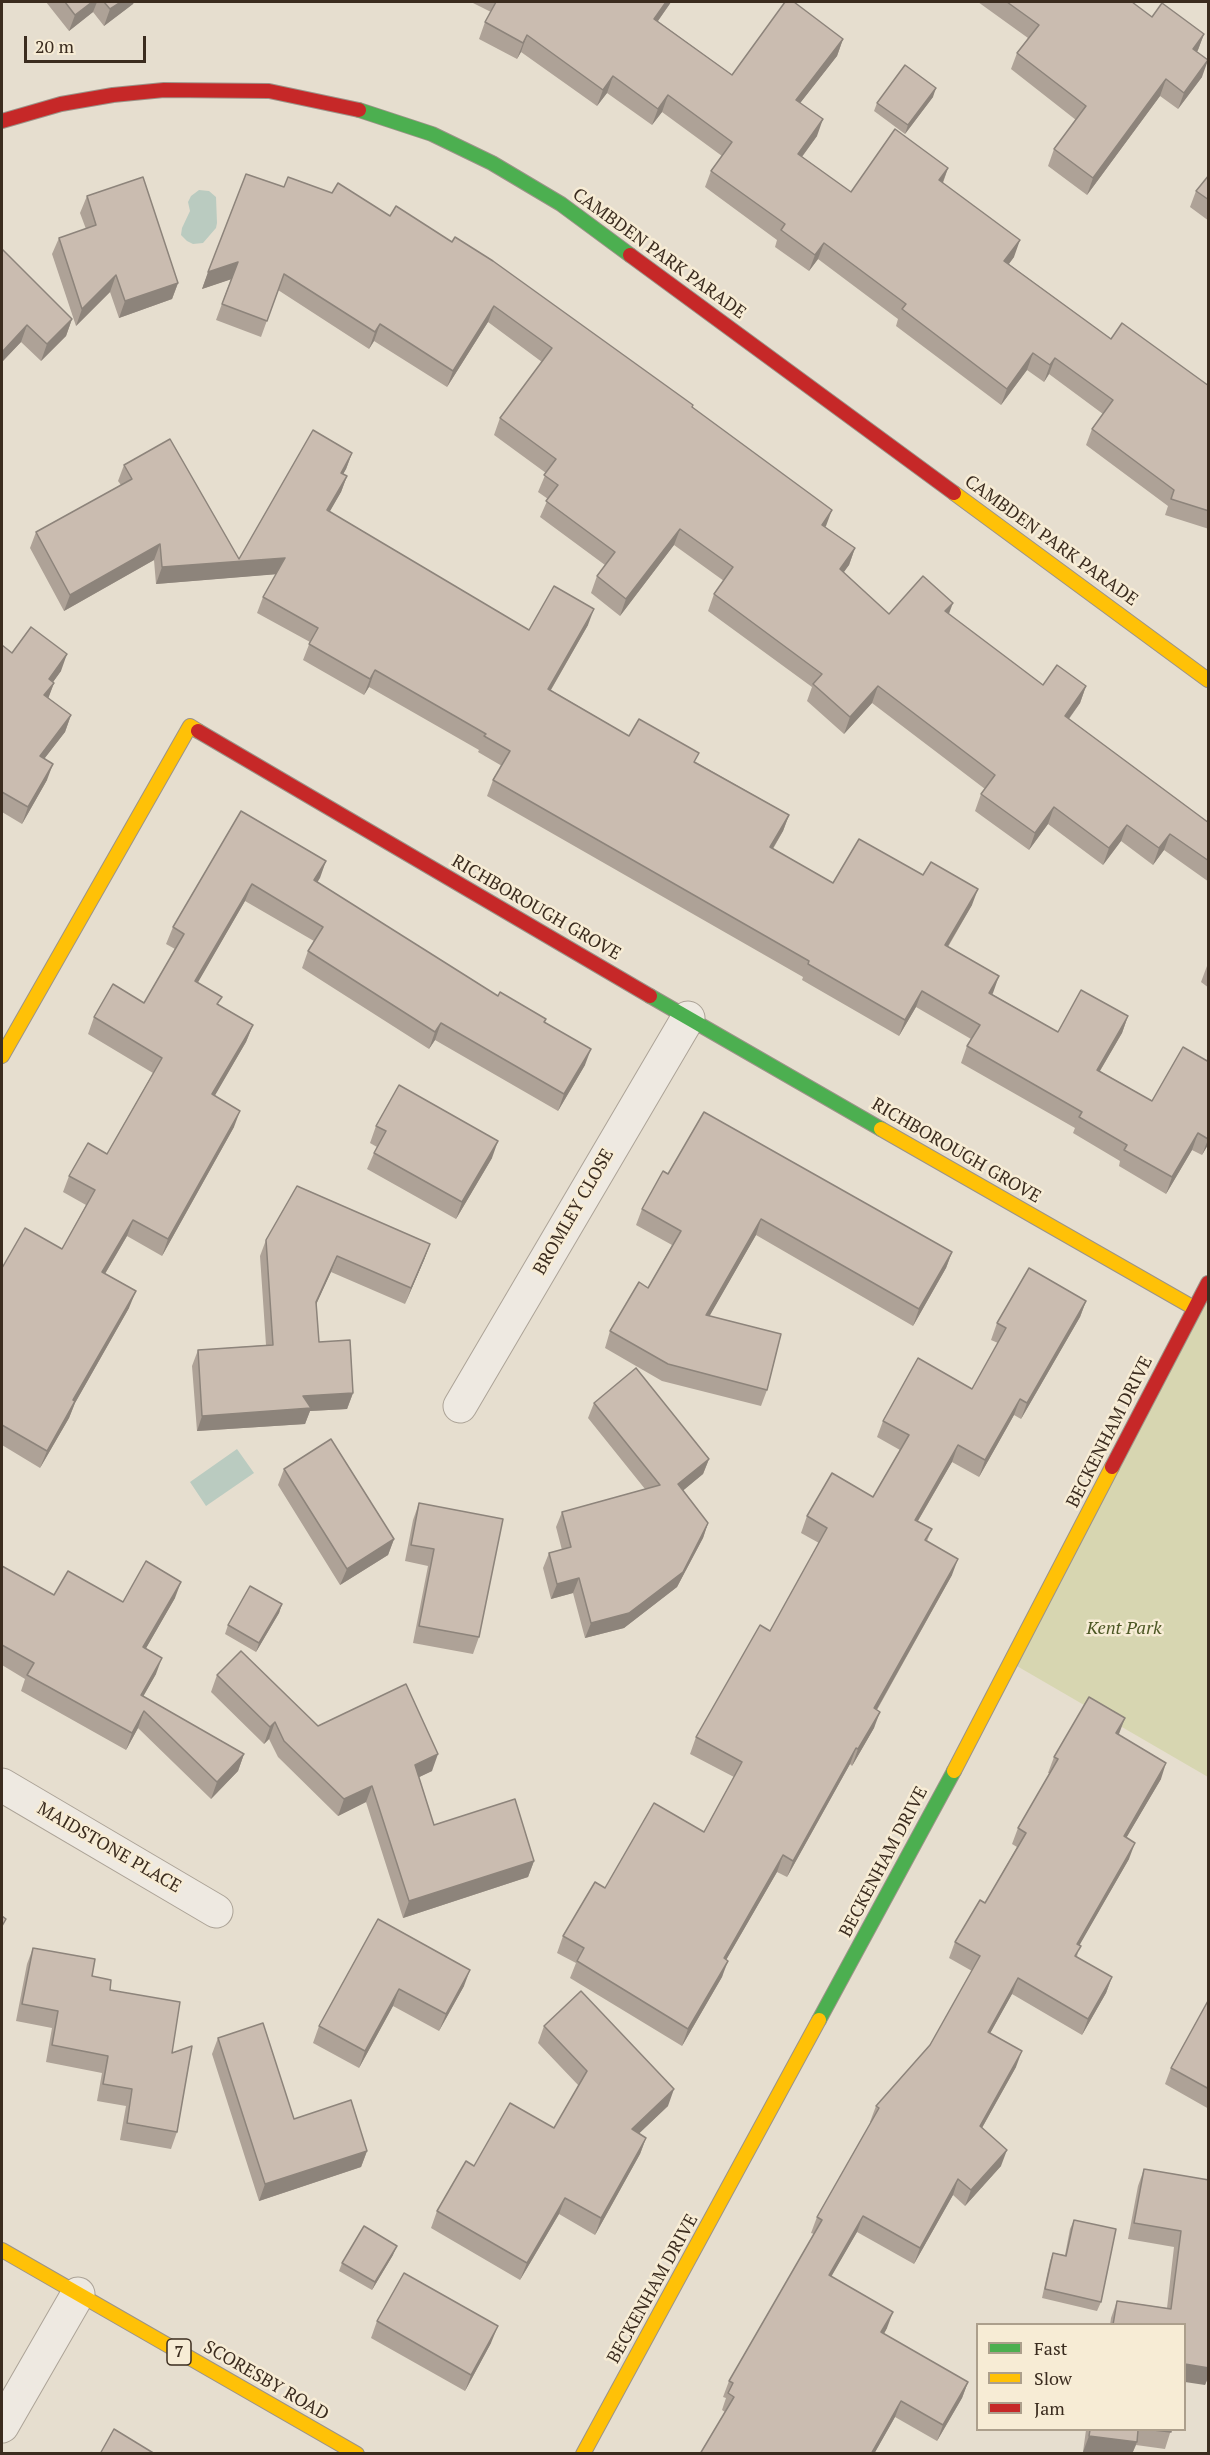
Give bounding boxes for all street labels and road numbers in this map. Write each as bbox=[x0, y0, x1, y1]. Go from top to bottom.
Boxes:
street label: CAMBDEN PARK PARADE bbox=[568, 184, 750, 324]
street label: CAMBDEN PARK PARADE bbox=[960, 471, 1142, 611]
street label: RICHBOROUGH GROVE bbox=[448, 851, 624, 965]
street label: RICHBOROUGH GROVE bbox=[868, 1094, 1044, 1208]
street label: BROMLEY CLOSE bbox=[529, 1145, 619, 1279]
street label: BECKENHAM DRIVE bbox=[1062, 1353, 1158, 1511]
street label: BECKENHAM DRIVE bbox=[835, 1783, 933, 1941]
street label: MAIDSTONE PLACE bbox=[33, 1798, 185, 1898]
street label: BECKENHAM DRIVE bbox=[603, 2211, 703, 2367]
street label: SCORESBY ROAD bbox=[200, 2336, 332, 2426]
road number: 7 bbox=[167, 2339, 191, 2365]

